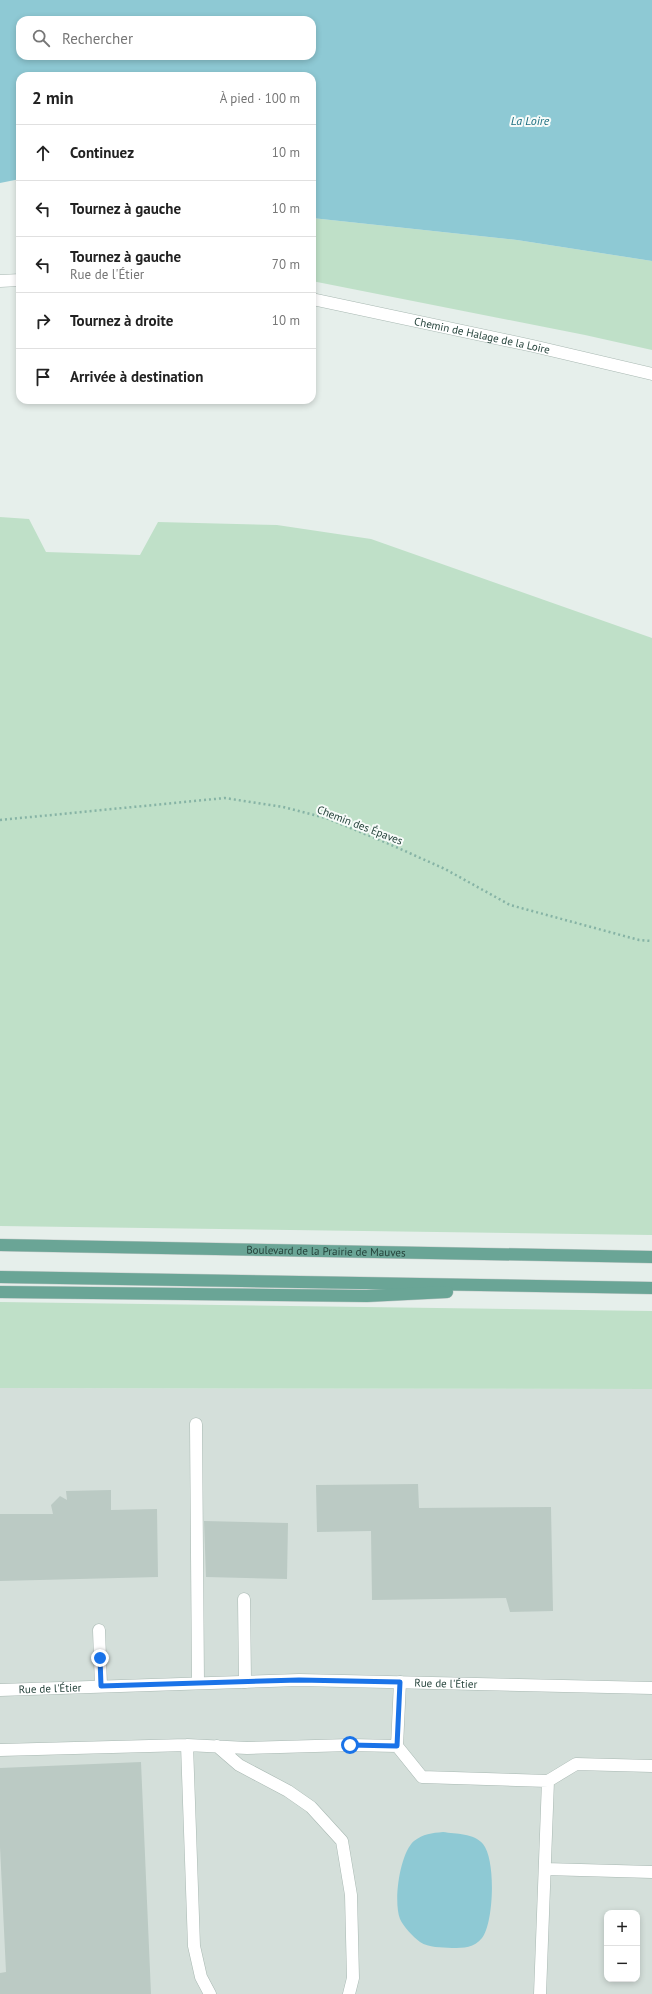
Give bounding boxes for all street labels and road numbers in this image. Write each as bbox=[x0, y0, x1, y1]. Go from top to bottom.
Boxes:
street label: Chemin de Halage de la Loire bbox=[413, 314, 552, 357]
street label: Chemin des Épaves bbox=[315, 802, 405, 848]
street label: Boulevard de la Prairie de Mauves bbox=[246, 1243, 406, 1259]
street label: Rue de l'Étier bbox=[414, 1676, 478, 1691]
street label: Rue de l'Étier bbox=[18, 1680, 82, 1696]

